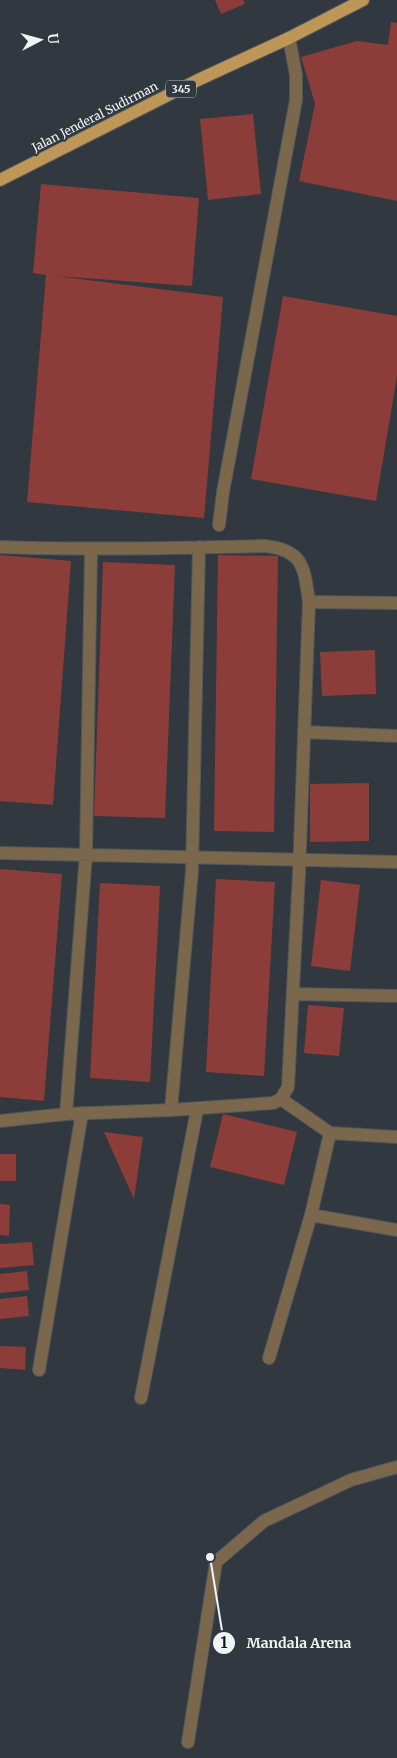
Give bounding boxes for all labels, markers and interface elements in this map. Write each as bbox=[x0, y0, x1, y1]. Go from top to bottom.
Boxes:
north arrow bbox=[15, 15, 65, 65]
text: U bbox=[43, 33, 62, 45]
street label: Jalan Jenderal Sudirman bbox=[28, 78, 160, 155]
road number: 345 bbox=[166, 80, 196, 98]
callout: Mandala Arena bbox=[211, 1628, 361, 1657]
text: 1 bbox=[221, 1633, 228, 1652]
text: Mandala Arena bbox=[247, 1634, 352, 1652]

